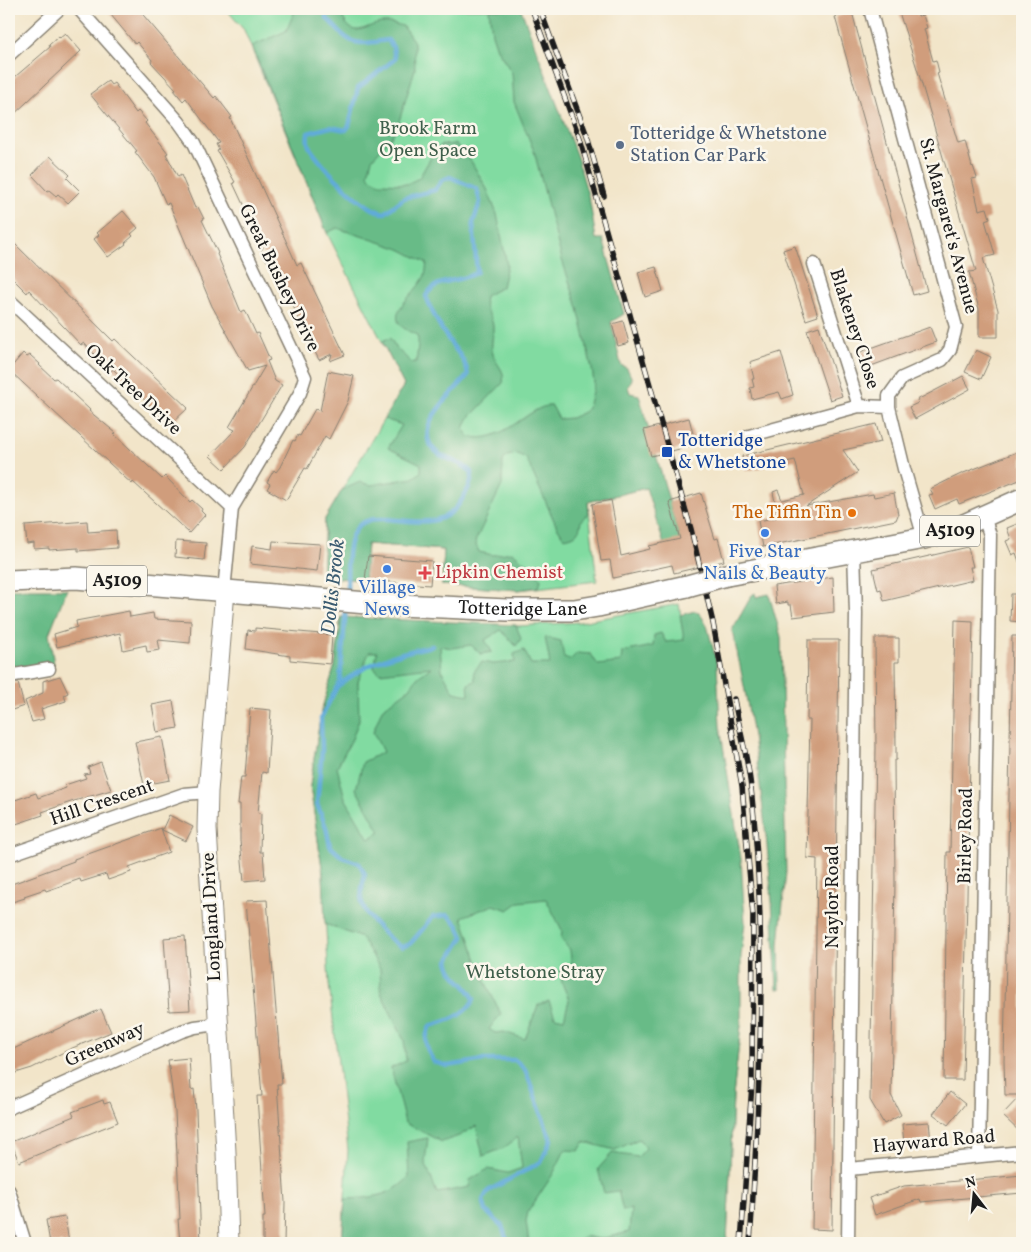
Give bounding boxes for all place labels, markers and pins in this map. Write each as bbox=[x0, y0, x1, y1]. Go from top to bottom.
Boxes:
place label: Totteridge & Whetstone Station Car Park bbox=[630, 121, 827, 169]
marker: Totteridge & Whetstone Station Car Park bbox=[614, 139, 626, 151]
place label: Totteridge & Whetstone bbox=[678, 428, 786, 476]
marker: Totteridge & Whetstone bbox=[660, 445, 674, 459]
place label: The Tiffin Tin bbox=[732, 500, 842, 526]
marker: The Tiffin Tin bbox=[846, 507, 858, 519]
marker: Five Star Nails & Beauty bbox=[759, 527, 771, 539]
place label: Five Star Nails & Beauty bbox=[704, 539, 826, 587]
place label: Lipkin Chemist bbox=[435, 560, 564, 586]
marker: Village News bbox=[381, 563, 393, 575]
marker: Lipkin Chemist bbox=[419, 567, 431, 579]
place label: Village News bbox=[358, 575, 416, 623]

